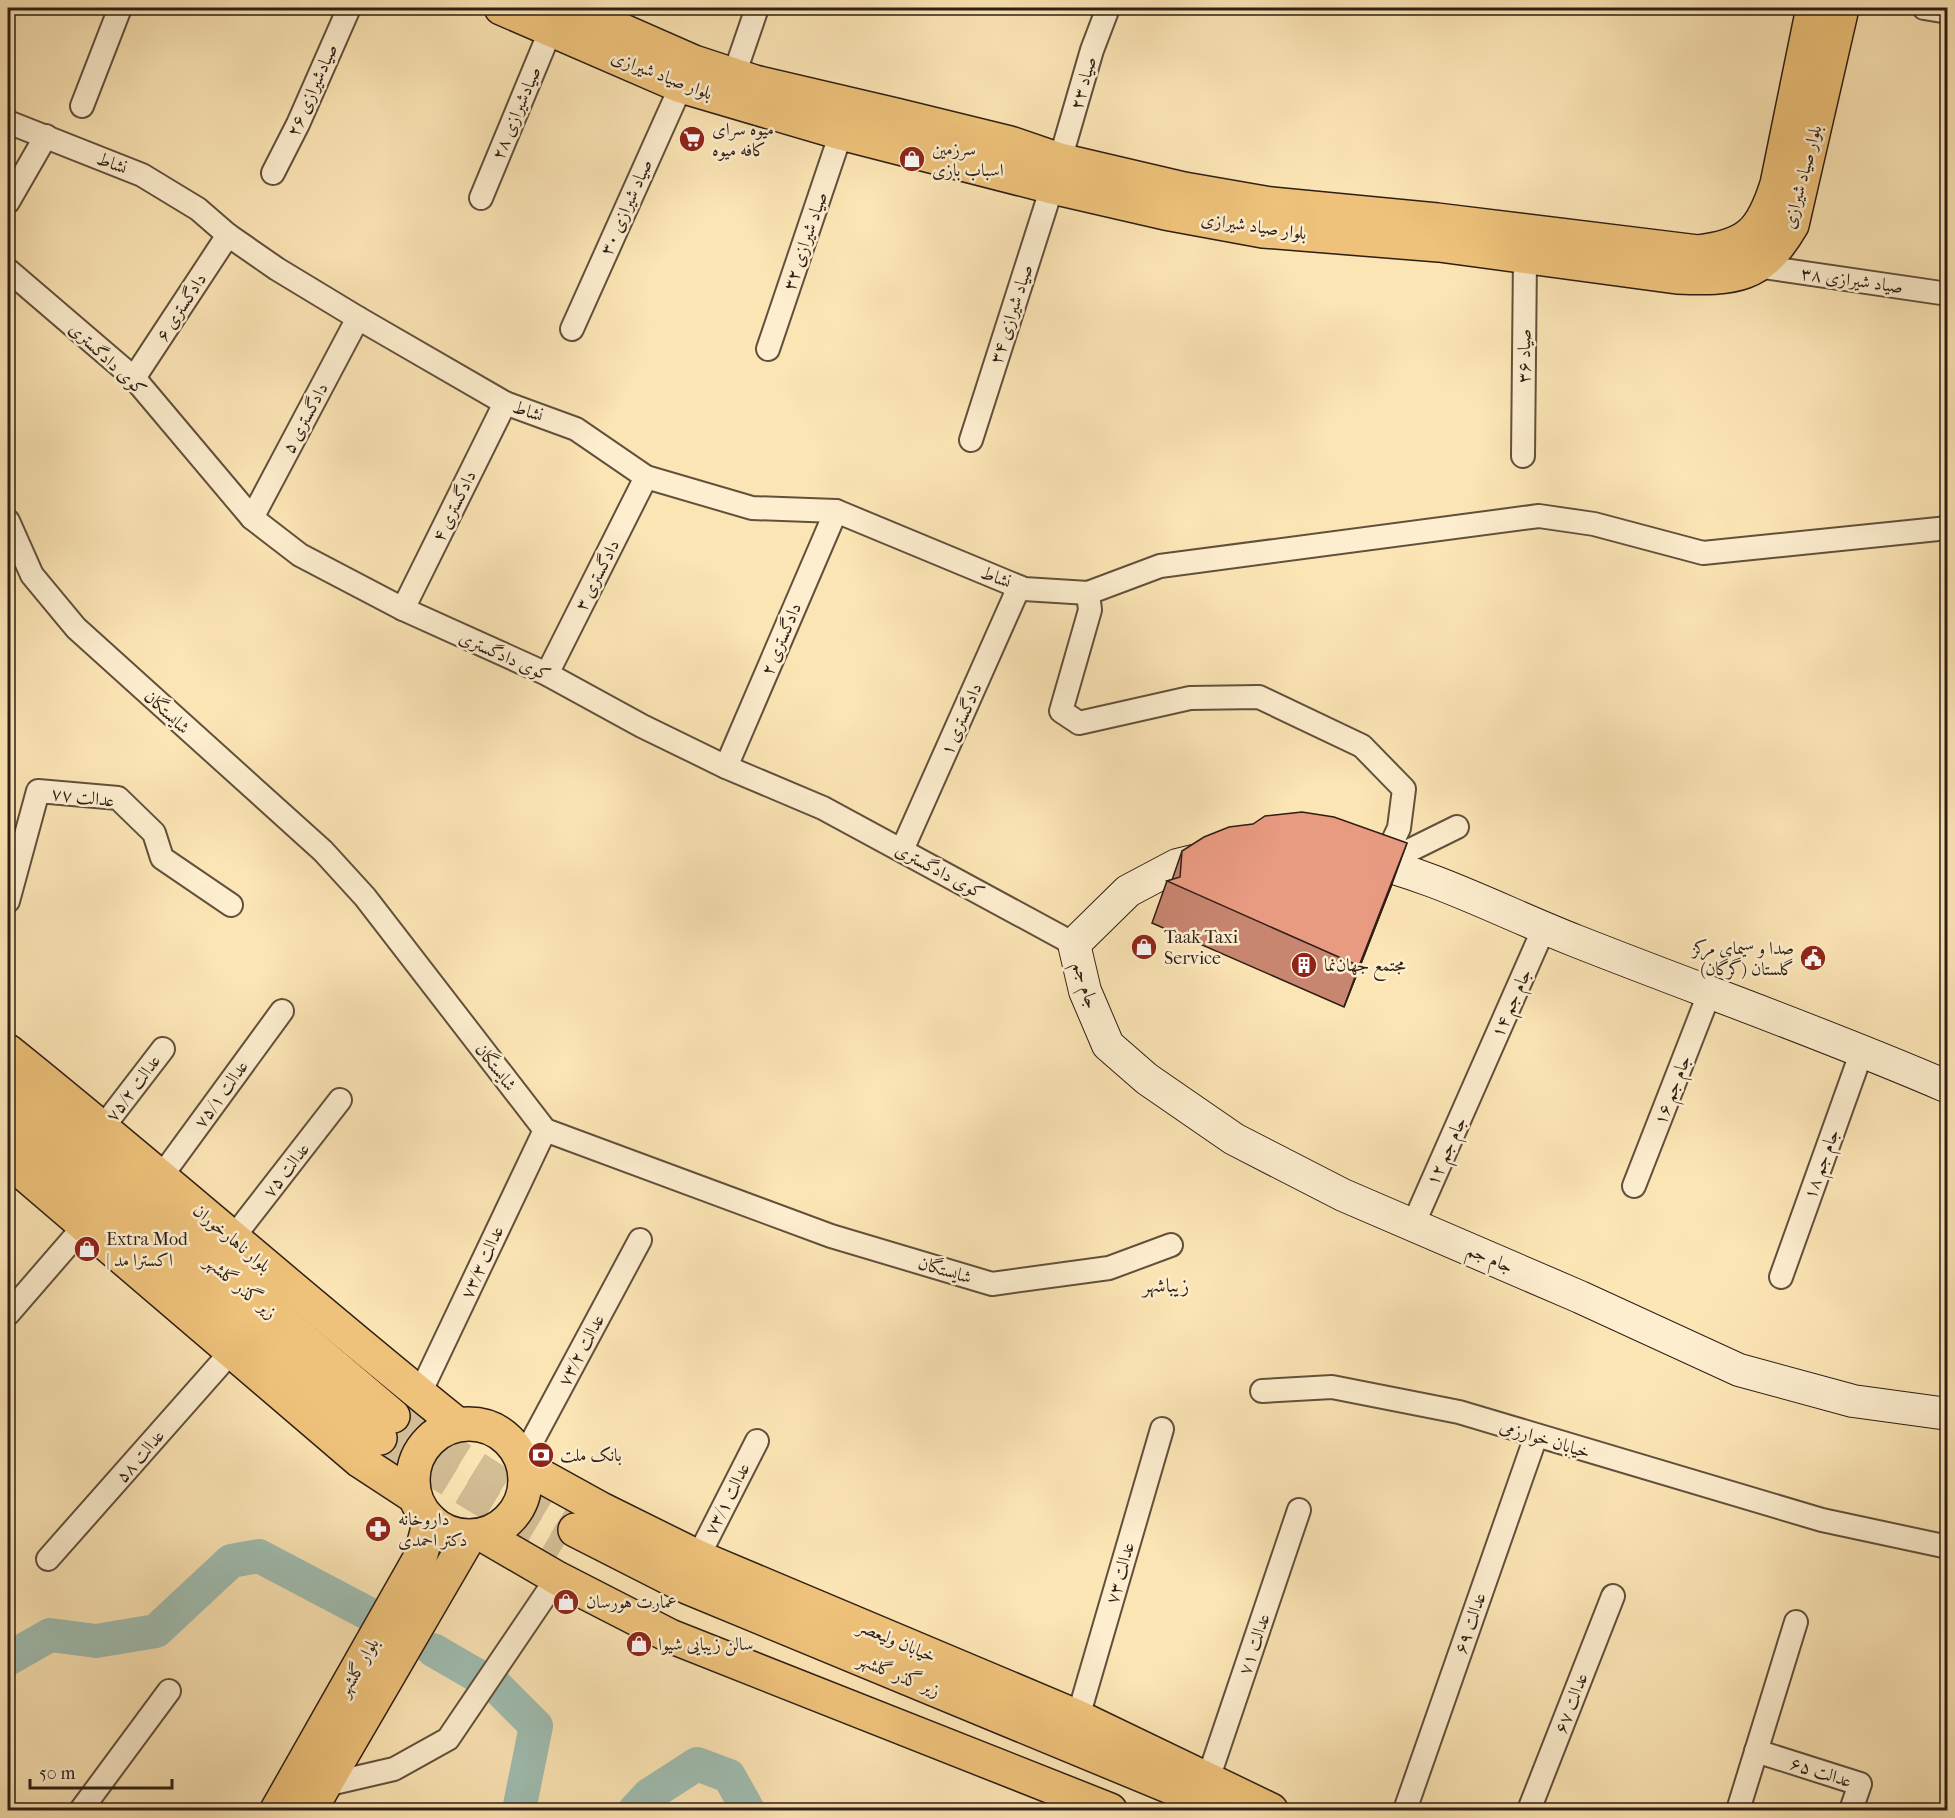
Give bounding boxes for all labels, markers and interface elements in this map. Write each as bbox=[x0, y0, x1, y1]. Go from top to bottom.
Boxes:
street label: ۲۶ صیادشیرازی bbox=[283, 41, 342, 140]
street label: بلوار صیاد شیرازی bbox=[608, 47, 715, 104]
street label: صیاد ۲۳ bbox=[1066, 54, 1101, 112]
street label: ۲۸ صیادشیرازی bbox=[487, 64, 545, 163]
place label: میوه سرای کافه میوه bbox=[712, 119, 774, 161]
street label: بلوار صیاد شیرازی bbox=[1779, 123, 1826, 231]
supermarket icon: میوه سرای کافه میوه bbox=[677, 124, 707, 154]
place label: سرزمین اسباب بازی bbox=[932, 139, 1004, 181]
shop icon: سرزمین اسباب بازی bbox=[897, 144, 927, 174]
street label: نشاط bbox=[93, 148, 130, 179]
street label: صیاد شیرازی ۳۰ bbox=[596, 156, 657, 258]
street label: صیاد شیرازی ۳۲ bbox=[779, 189, 832, 293]
street label: بلوار صیاد شیرازی bbox=[1200, 209, 1308, 244]
street label: صیاد شیرازی ۳۴ bbox=[986, 262, 1037, 366]
street label: صیاد شیرازی ۳۸ bbox=[1800, 263, 1904, 298]
street label: دادگستری ۶ bbox=[152, 269, 211, 345]
street label: کوی دادگستری bbox=[65, 318, 151, 400]
street label: صیاد ۳۶ bbox=[1514, 329, 1535, 383]
street label: دادگستری ۵ bbox=[278, 379, 333, 457]
street label: نشاط bbox=[510, 396, 546, 427]
street label: دادگستری ۴ bbox=[428, 467, 481, 545]
street label: دادگستری ۳ bbox=[571, 536, 624, 614]
street label: نشاط bbox=[977, 562, 1014, 593]
street label: دادگستری ۲ bbox=[757, 600, 806, 679]
street label: کوی دادگستری bbox=[456, 627, 554, 686]
street label: دادگستری ۱ bbox=[936, 680, 987, 759]
street label: شایستگان bbox=[139, 685, 195, 739]
street label: عدالت ۷۷ bbox=[50, 783, 116, 812]
street label: کوی دادگستری bbox=[892, 839, 988, 904]
place label: Taak Taxi Service bbox=[1164, 927, 1239, 969]
shop icon: Taak Taxi Service bbox=[1129, 932, 1159, 962]
place label: صدا و سیمای مرکز گلستان (گرگان) bbox=[1690, 938, 1794, 980]
public building icon: صدا و سیمای مرکز گلستان (گرگان) bbox=[1798, 943, 1828, 973]
building icon: مجتمع جهان‌نما bbox=[1289, 950, 1319, 980]
place label: مجتمع جهان‌نما bbox=[1324, 955, 1406, 981]
street label: جام جم bbox=[1063, 959, 1103, 1013]
street label: ۱۴ جام جم bbox=[1487, 966, 1541, 1043]
street label: شایستگان bbox=[470, 1038, 522, 1095]
street label: ۷۵/۲ عدالت bbox=[101, 1051, 165, 1126]
street label: ۱۶ جام جم bbox=[1650, 1052, 1701, 1130]
street label: ۷۵/۱ عدالت bbox=[190, 1056, 253, 1132]
street label: ۱۲ جام جم bbox=[1422, 1114, 1476, 1191]
street label: ۱۸ جام جم bbox=[1799, 1126, 1849, 1204]
street label: ۷۵ عدالت bbox=[259, 1139, 314, 1202]
street label: بلوار ناهارخوران bbox=[189, 1200, 275, 1277]
street label: ۷۳/۳ عدالت bbox=[456, 1222, 509, 1302]
place label: Extra Mod | اکسترا مد bbox=[106, 1229, 188, 1271]
shop icon: Extra Mod | اکسترا مد bbox=[72, 1234, 102, 1264]
street label: جام جم bbox=[1461, 1239, 1516, 1283]
street label: زیر گذر گلشهر bbox=[199, 1248, 283, 1324]
street label: شایستگان bbox=[916, 1251, 975, 1289]
district label: زیباشهر bbox=[1141, 1274, 1189, 1298]
street label: عدالت ۷۳/۲ bbox=[554, 1311, 609, 1390]
street label: خیابان خوارزمی bbox=[1497, 1416, 1593, 1463]
street label: عدالت ۵۸ bbox=[112, 1426, 169, 1487]
bank icon: بانک ملت bbox=[526, 1440, 556, 1470]
place label: بانک ملت bbox=[560, 1445, 622, 1466]
street label: عدالت ۷۳/۱ bbox=[700, 1460, 755, 1539]
place label: داروخانه دکتر احمدی bbox=[398, 1509, 467, 1551]
pharmacy icon: داروخانه دکتر احمدی bbox=[363, 1514, 393, 1544]
street label: عدالت ۷۳ bbox=[1102, 1540, 1139, 1606]
shop icon: عمارت هورسان bbox=[551, 1587, 581, 1617]
street label: عدالت ۶۹ bbox=[1450, 1590, 1491, 1657]
place label: عمارت هورسان bbox=[586, 1592, 677, 1613]
street label: عدالت ۷۱ bbox=[1234, 1611, 1275, 1678]
street label: خیابان ولیعصر bbox=[853, 1615, 939, 1668]
shop icon: سالن زیبایی شیوا bbox=[624, 1629, 654, 1659]
street label: بلوار گلشهر bbox=[331, 1634, 384, 1702]
place label: سالن زیبایی شیوا bbox=[658, 1634, 753, 1656]
street label: زیر گذر گلشهر bbox=[852, 1646, 944, 1702]
street label: عدالت ۶۷ bbox=[1550, 1670, 1593, 1737]
scale bar bbox=[30, 1752, 172, 1790]
street label: عدالت ۶۵ bbox=[1787, 1753, 1854, 1792]
text: 50 m bbox=[39, 1763, 76, 1784]

